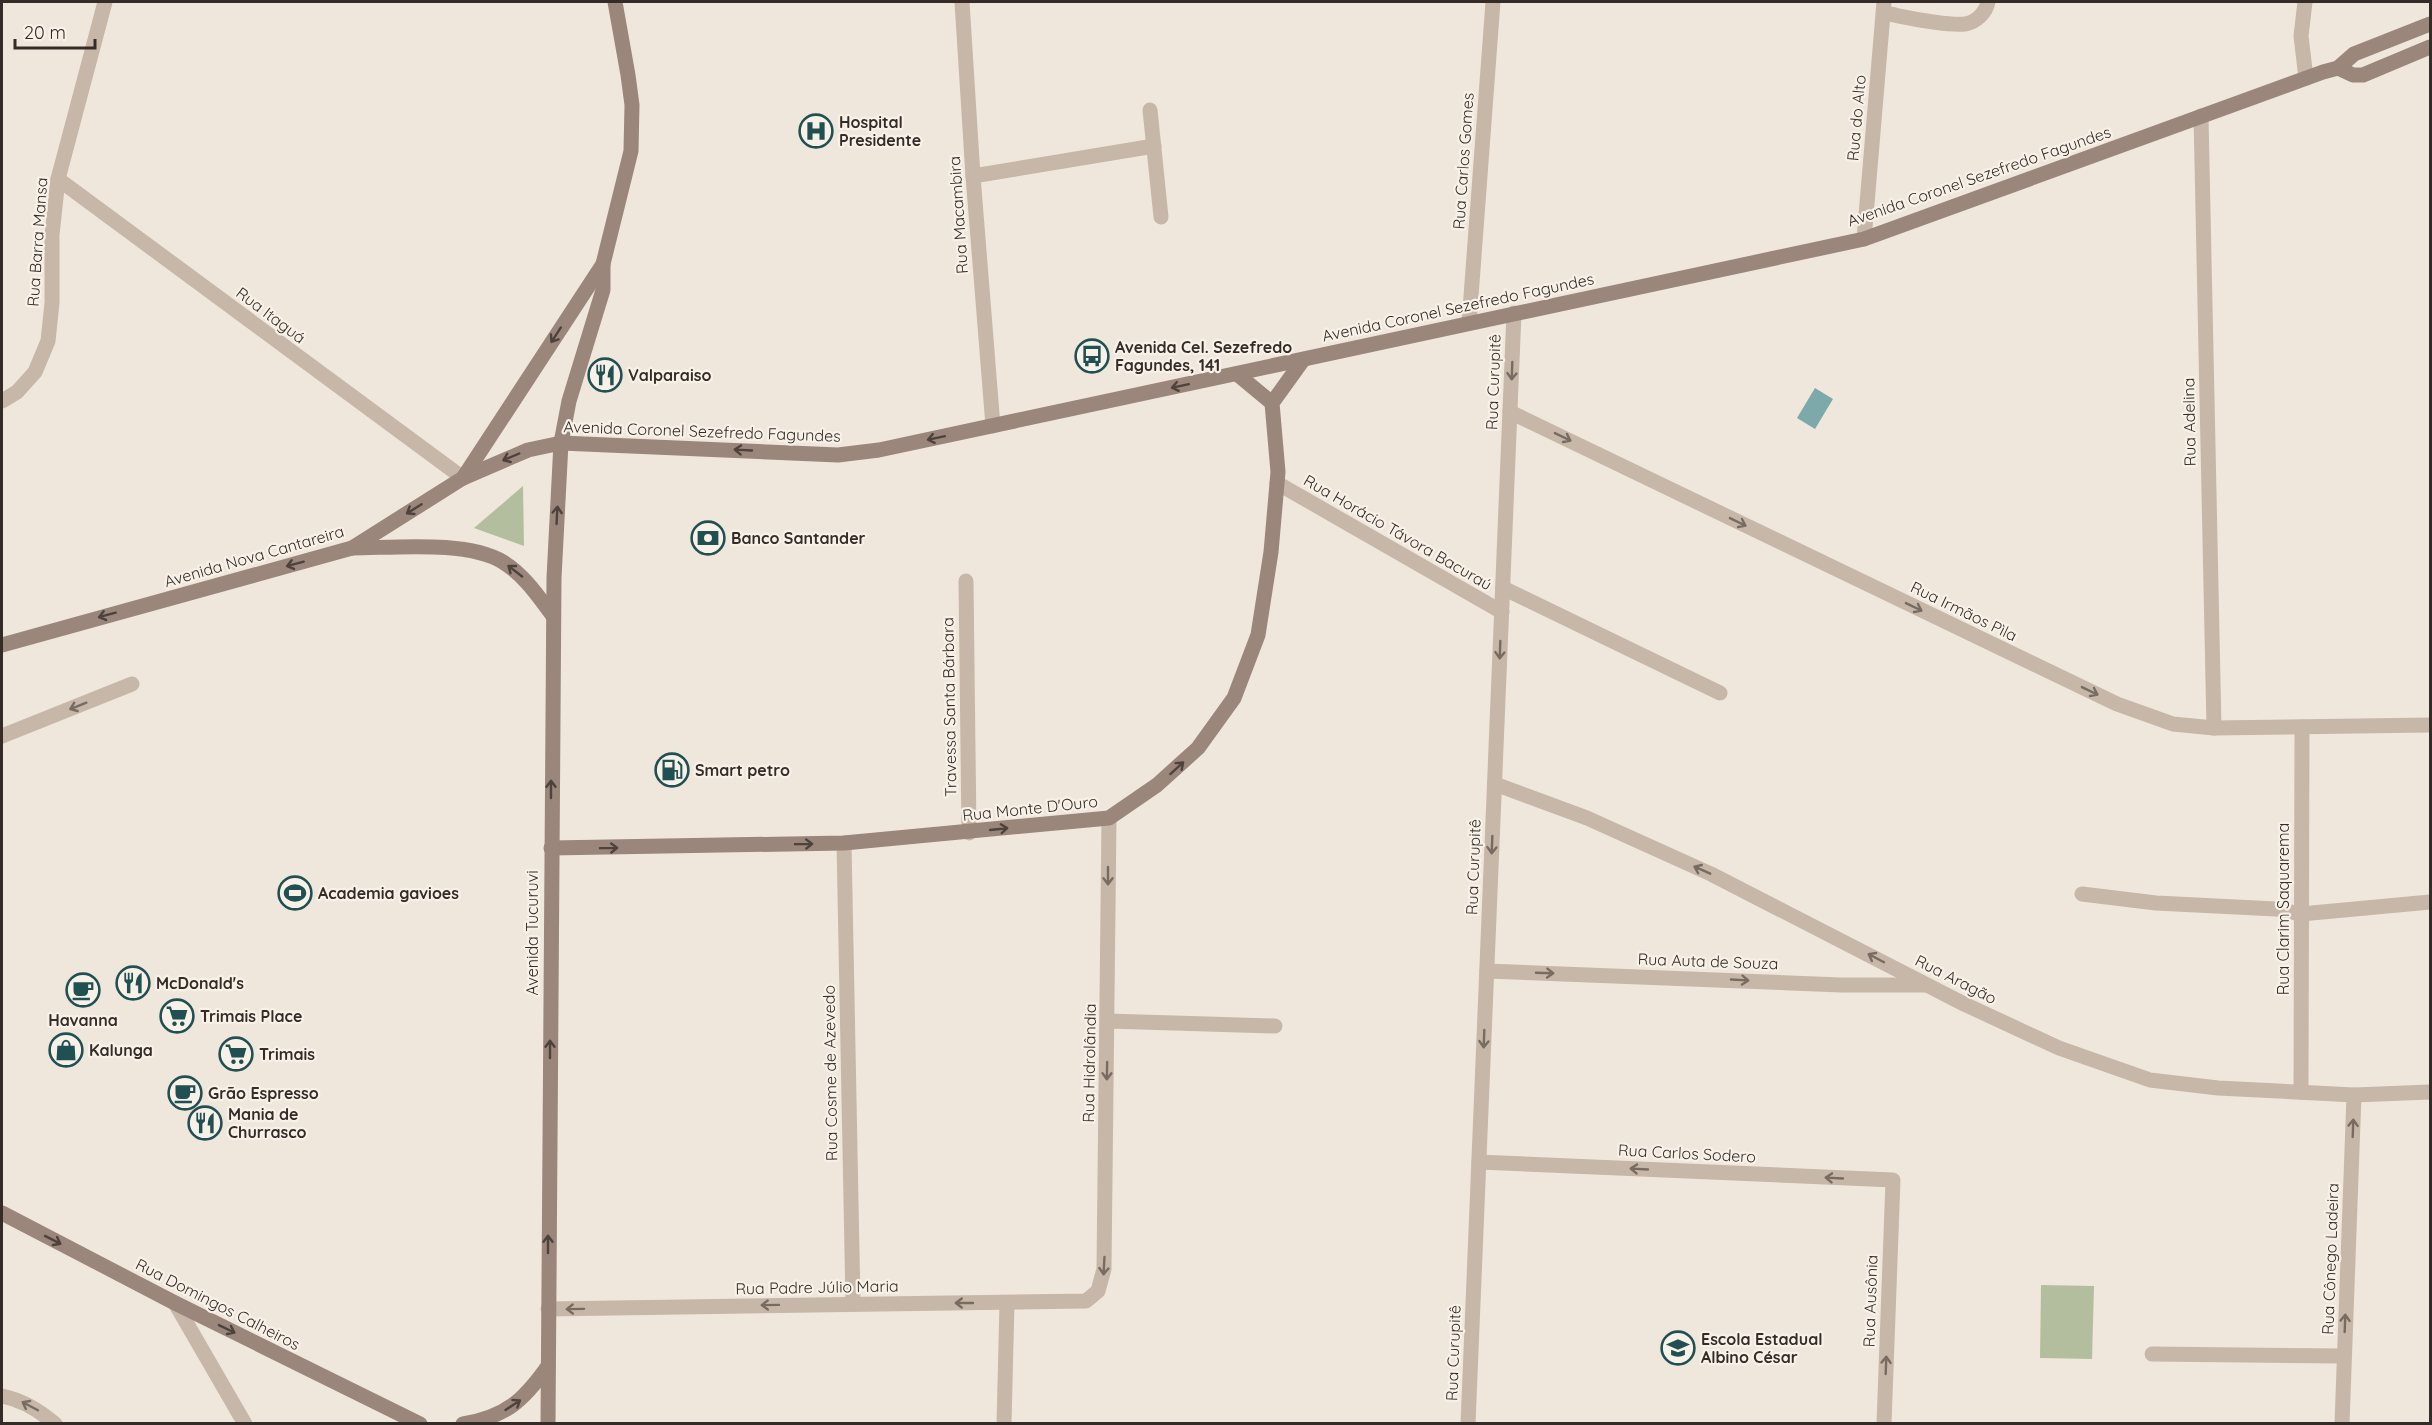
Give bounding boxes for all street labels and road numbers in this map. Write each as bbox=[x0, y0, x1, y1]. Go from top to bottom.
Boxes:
street label: Rua do Alto bbox=[1842, 74, 1870, 162]
street label: Rua Carlos Gomes bbox=[1448, 92, 1478, 230]
street label: Avenida Coronel Sezefredo Fagundes bbox=[1845, 121, 2113, 231]
street label: Rua Macambira bbox=[944, 155, 972, 275]
street label: Rua Barra Mansa bbox=[23, 177, 51, 307]
street label: Avenida Coronel Sezefredo Fagundes bbox=[1320, 268, 1596, 346]
street label: Rua Itaguá bbox=[232, 282, 310, 348]
street label: Rua Curupitê bbox=[1481, 334, 1505, 430]
street label: Rua Adelina bbox=[2178, 377, 2200, 467]
street label: Avenida Coronel Sezefredo Fagundes bbox=[563, 416, 841, 446]
street label: Rua Horácio Távora Bacuraú bbox=[1300, 470, 1496, 594]
street label: Avenida Nova Cantareira bbox=[162, 521, 346, 591]
street label: Rua Irmãos Pìla bbox=[1907, 577, 2021, 645]
street label: Travessa Santa Bárbara bbox=[937, 617, 961, 797]
street label: Rua Monte D'Ouro bbox=[961, 791, 1099, 825]
street label: Rua Curupitê bbox=[1461, 819, 1485, 915]
street label: Rua Clarim Saquarema bbox=[2273, 823, 2293, 995]
street label: Avenida Tucuruvi bbox=[522, 870, 542, 996]
street label: Rua Auta de Souza bbox=[1637, 949, 1779, 973]
street label: Rua Aragão bbox=[1912, 950, 2000, 1008]
street label: Rua Cosme de Azevedo bbox=[818, 985, 842, 1161]
street label: Rua Hidrolândia bbox=[1078, 1003, 1100, 1123]
street label: Rua Carlos Sodero bbox=[1618, 1139, 1756, 1167]
street label: Rua Cônego Ladeira bbox=[2317, 1183, 2343, 1335]
street label: Rua Domingos Calheiros bbox=[132, 1254, 304, 1354]
street label: Rua Ausônia bbox=[1858, 1254, 1882, 1348]
street label: Rua Padre Júlio Maria bbox=[735, 1276, 899, 1298]
street label: Rua Curupitê bbox=[1441, 1305, 1465, 1401]

